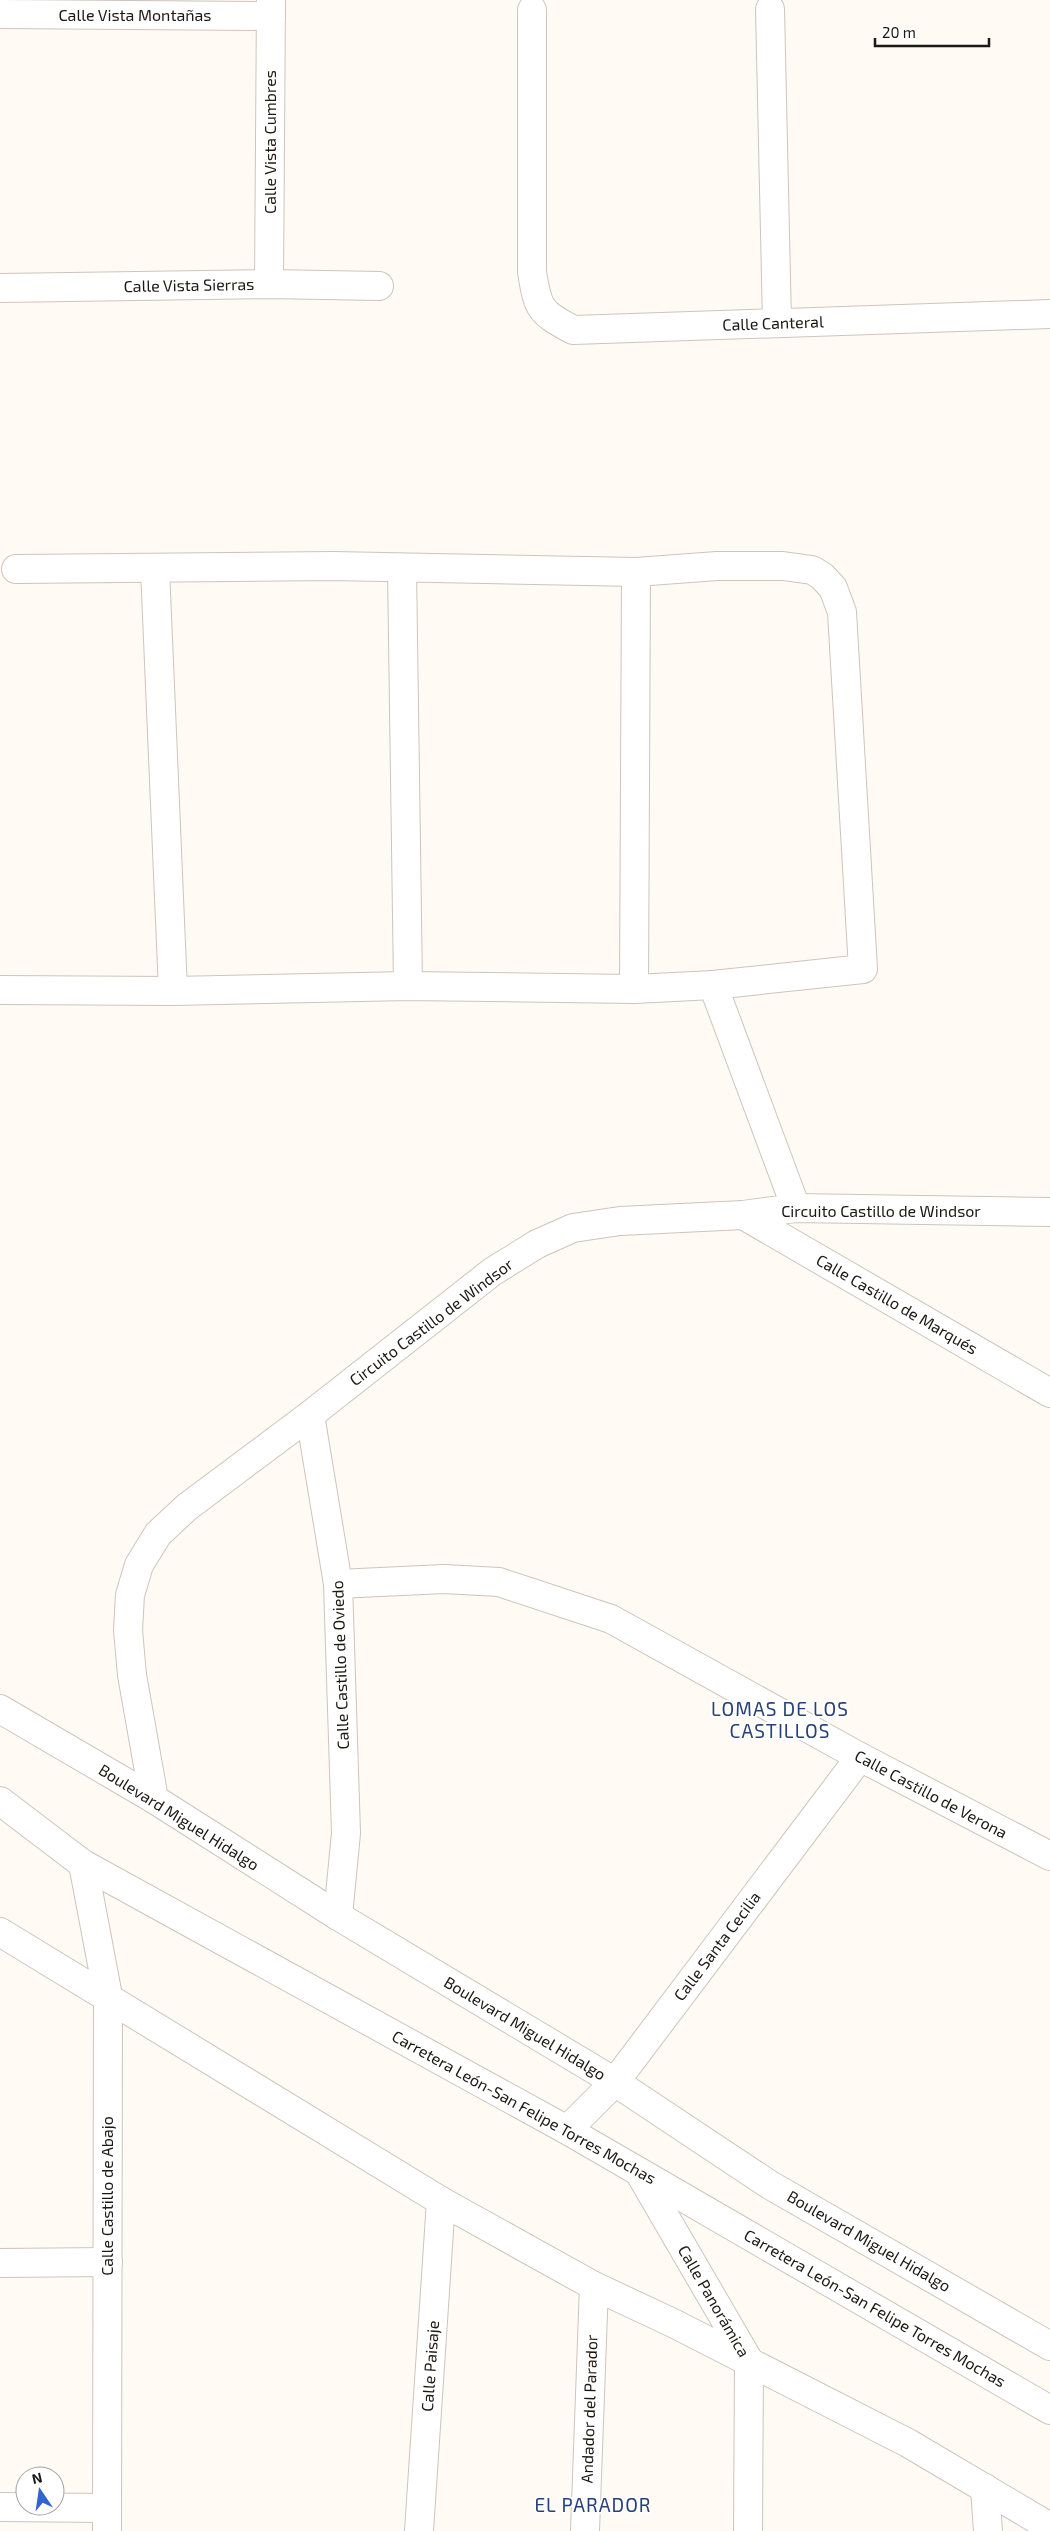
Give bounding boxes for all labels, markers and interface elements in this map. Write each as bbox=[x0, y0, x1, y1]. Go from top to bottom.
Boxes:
street label: Calle Vista Montañas bbox=[59, 5, 211, 24]
scale bar bbox=[875, 15, 989, 47]
text: 20 m bbox=[882, 23, 916, 41]
street label: Calle Vista Cumbres bbox=[260, 70, 279, 214]
street label: Calle Vista Sierras bbox=[123, 274, 255, 295]
street label: Calle Canteral bbox=[722, 311, 824, 334]
street label: Circuito Castillo de Windsor bbox=[781, 1201, 981, 1220]
street label: Calle Castillo de Marqués bbox=[813, 1250, 981, 1358]
street label: Circuito Castillo de Windsor bbox=[345, 1254, 517, 1389]
street label: Calle Castillo de Oviedo bbox=[327, 1580, 352, 1750]
district label: LOMAS DE LOS CASTILLOS bbox=[711, 1697, 849, 1742]
street label: Calle Castillo de Verona bbox=[852, 1745, 1011, 1842]
street label: Boulevard Miguel Hidalgo bbox=[96, 1759, 263, 1874]
street label: Calle Santa Cecilia bbox=[669, 1887, 764, 2004]
street label: Boulevard Miguel Hidalgo bbox=[441, 1972, 610, 2083]
street label: Carretera León-San Felipe Torres Mochas bbox=[389, 2026, 660, 2187]
street label: Calle Castillo de Abajo bbox=[97, 2116, 117, 2276]
street label: Boulevard Miguel Hidalgo bbox=[784, 2186, 954, 2295]
street label: Carretera León-San Felipe Torres Mochas bbox=[741, 2225, 1009, 2390]
street label: Calle Panorámica bbox=[675, 2241, 754, 2360]
street label: Calle Paisaje bbox=[417, 2320, 443, 2412]
street label: Andador del Parador bbox=[576, 2334, 601, 2484]
north arrow bbox=[15, 2466, 65, 2516]
text: N bbox=[30, 2468, 44, 2487]
district label: EL PARADOR bbox=[534, 2493, 652, 2516]

